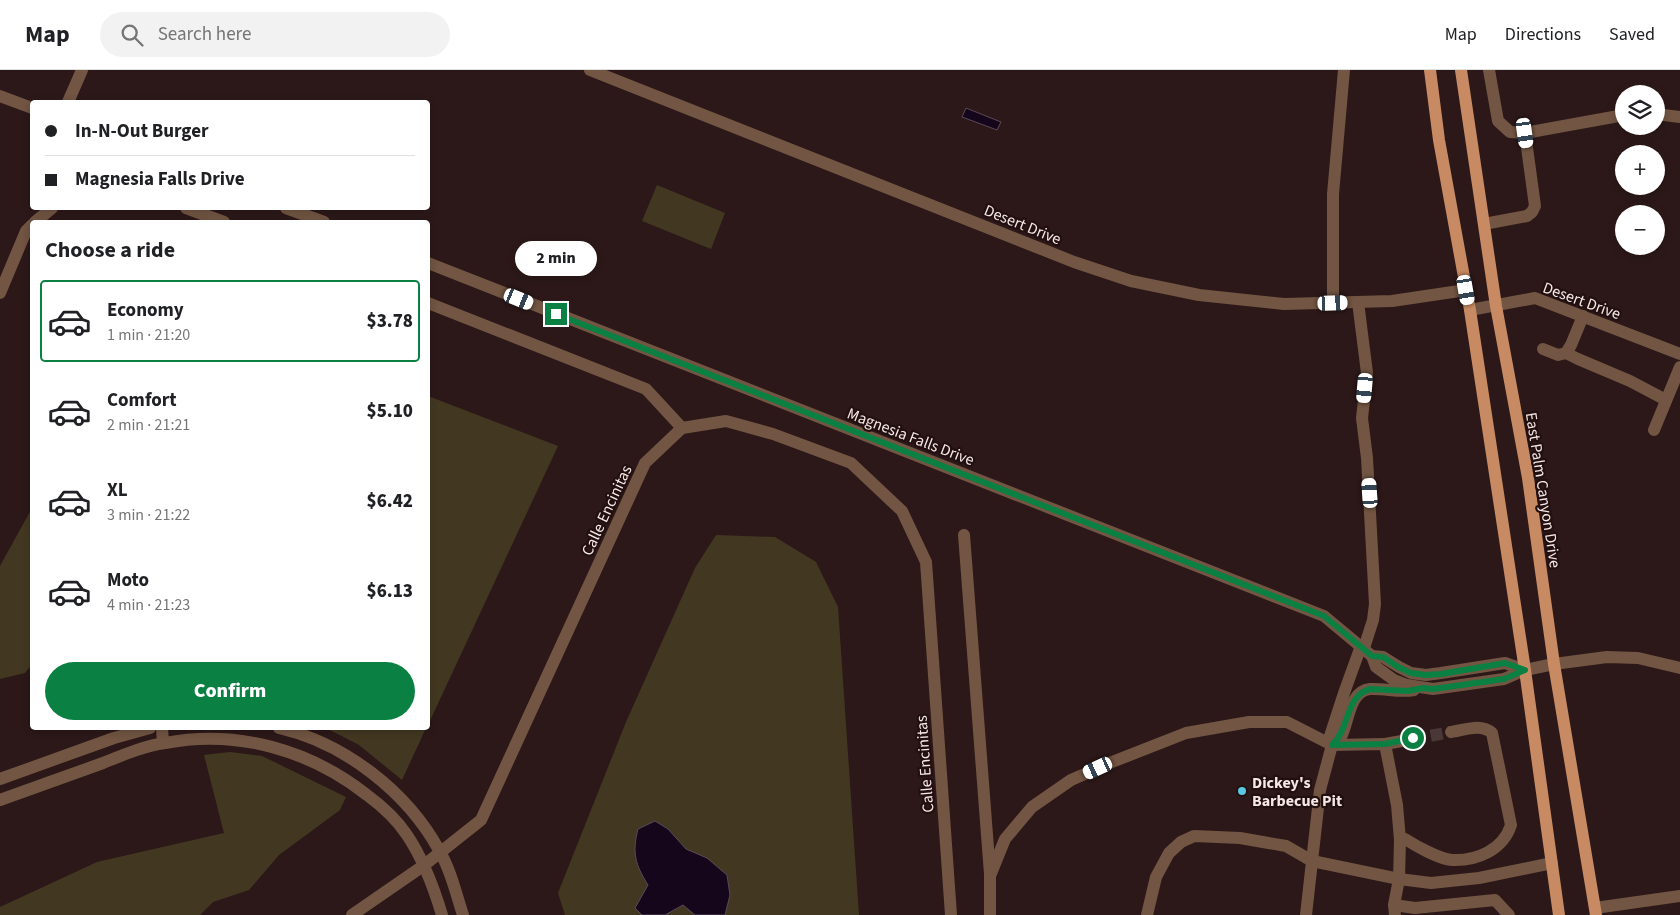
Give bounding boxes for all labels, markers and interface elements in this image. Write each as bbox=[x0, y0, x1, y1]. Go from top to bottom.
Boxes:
search box bbox=[100, 12, 450, 57]
text: Map bbox=[25, 17, 70, 52]
icon: search bbox=[118, 21, 146, 49]
text: Search here bbox=[158, 21, 251, 48]
text: Map bbox=[1445, 22, 1477, 47]
text: Directions bbox=[1505, 22, 1581, 47]
text: Saved bbox=[1609, 22, 1655, 47]
map controls bbox=[1615, 85, 1665, 255]
button: layers bbox=[1615, 85, 1665, 135]
car bbox=[1515, 117, 1534, 149]
text: In-N-Out Burger bbox=[75, 118, 209, 145]
button: + bbox=[1615, 145, 1665, 195]
text: Magnesia Falls Drive bbox=[75, 166, 245, 193]
street label: Desert Drive bbox=[981, 200, 1064, 250]
button: − bbox=[1615, 205, 1665, 255]
text: Choose a ride bbox=[45, 234, 175, 266]
callout: 2 min bbox=[515, 242, 597, 276]
text: 2 min bbox=[536, 247, 576, 269]
car bbox=[1456, 274, 1475, 306]
street label: Desert Drive bbox=[1540, 277, 1624, 325]
car bbox=[502, 286, 535, 312]
car bbox=[1317, 295, 1348, 311]
text: Economy bbox=[107, 297, 184, 324]
icon: car bbox=[47, 299, 92, 344]
route end bbox=[545, 303, 567, 325]
text: $3.78 bbox=[367, 308, 413, 335]
text: 1 min · 21:20 bbox=[107, 324, 190, 346]
car bbox=[1356, 372, 1373, 404]
text: Comfort bbox=[107, 387, 177, 414]
icon: car bbox=[47, 389, 92, 434]
text: $5.10 bbox=[367, 398, 413, 425]
street label: Magnesia Falls Drive bbox=[844, 403, 977, 471]
street label: East Palm Canyon Drive bbox=[1520, 411, 1566, 570]
text: 2 min · 21:21 bbox=[107, 414, 190, 436]
street label: Calle Encinitas bbox=[576, 461, 638, 559]
text: XL bbox=[107, 477, 128, 504]
car bbox=[1361, 478, 1378, 508]
icon: car bbox=[47, 479, 92, 524]
text: $6.42 bbox=[367, 488, 413, 515]
text: 3 min · 21:22 bbox=[107, 504, 190, 526]
text: Moto bbox=[107, 567, 149, 594]
icon: car bbox=[47, 569, 92, 614]
text: $6.13 bbox=[367, 578, 413, 605]
text: 4 min · 21:23 bbox=[107, 594, 190, 616]
button: Confirm bbox=[45, 662, 415, 720]
street label: Calle Encinitas bbox=[911, 714, 939, 813]
route start bbox=[1402, 727, 1424, 749]
car bbox=[1081, 755, 1114, 781]
place label: Dickey's Barbecue Pit bbox=[1252, 772, 1342, 812]
marker: Dickey's Barbecue Pit bbox=[1236, 785, 1248, 797]

